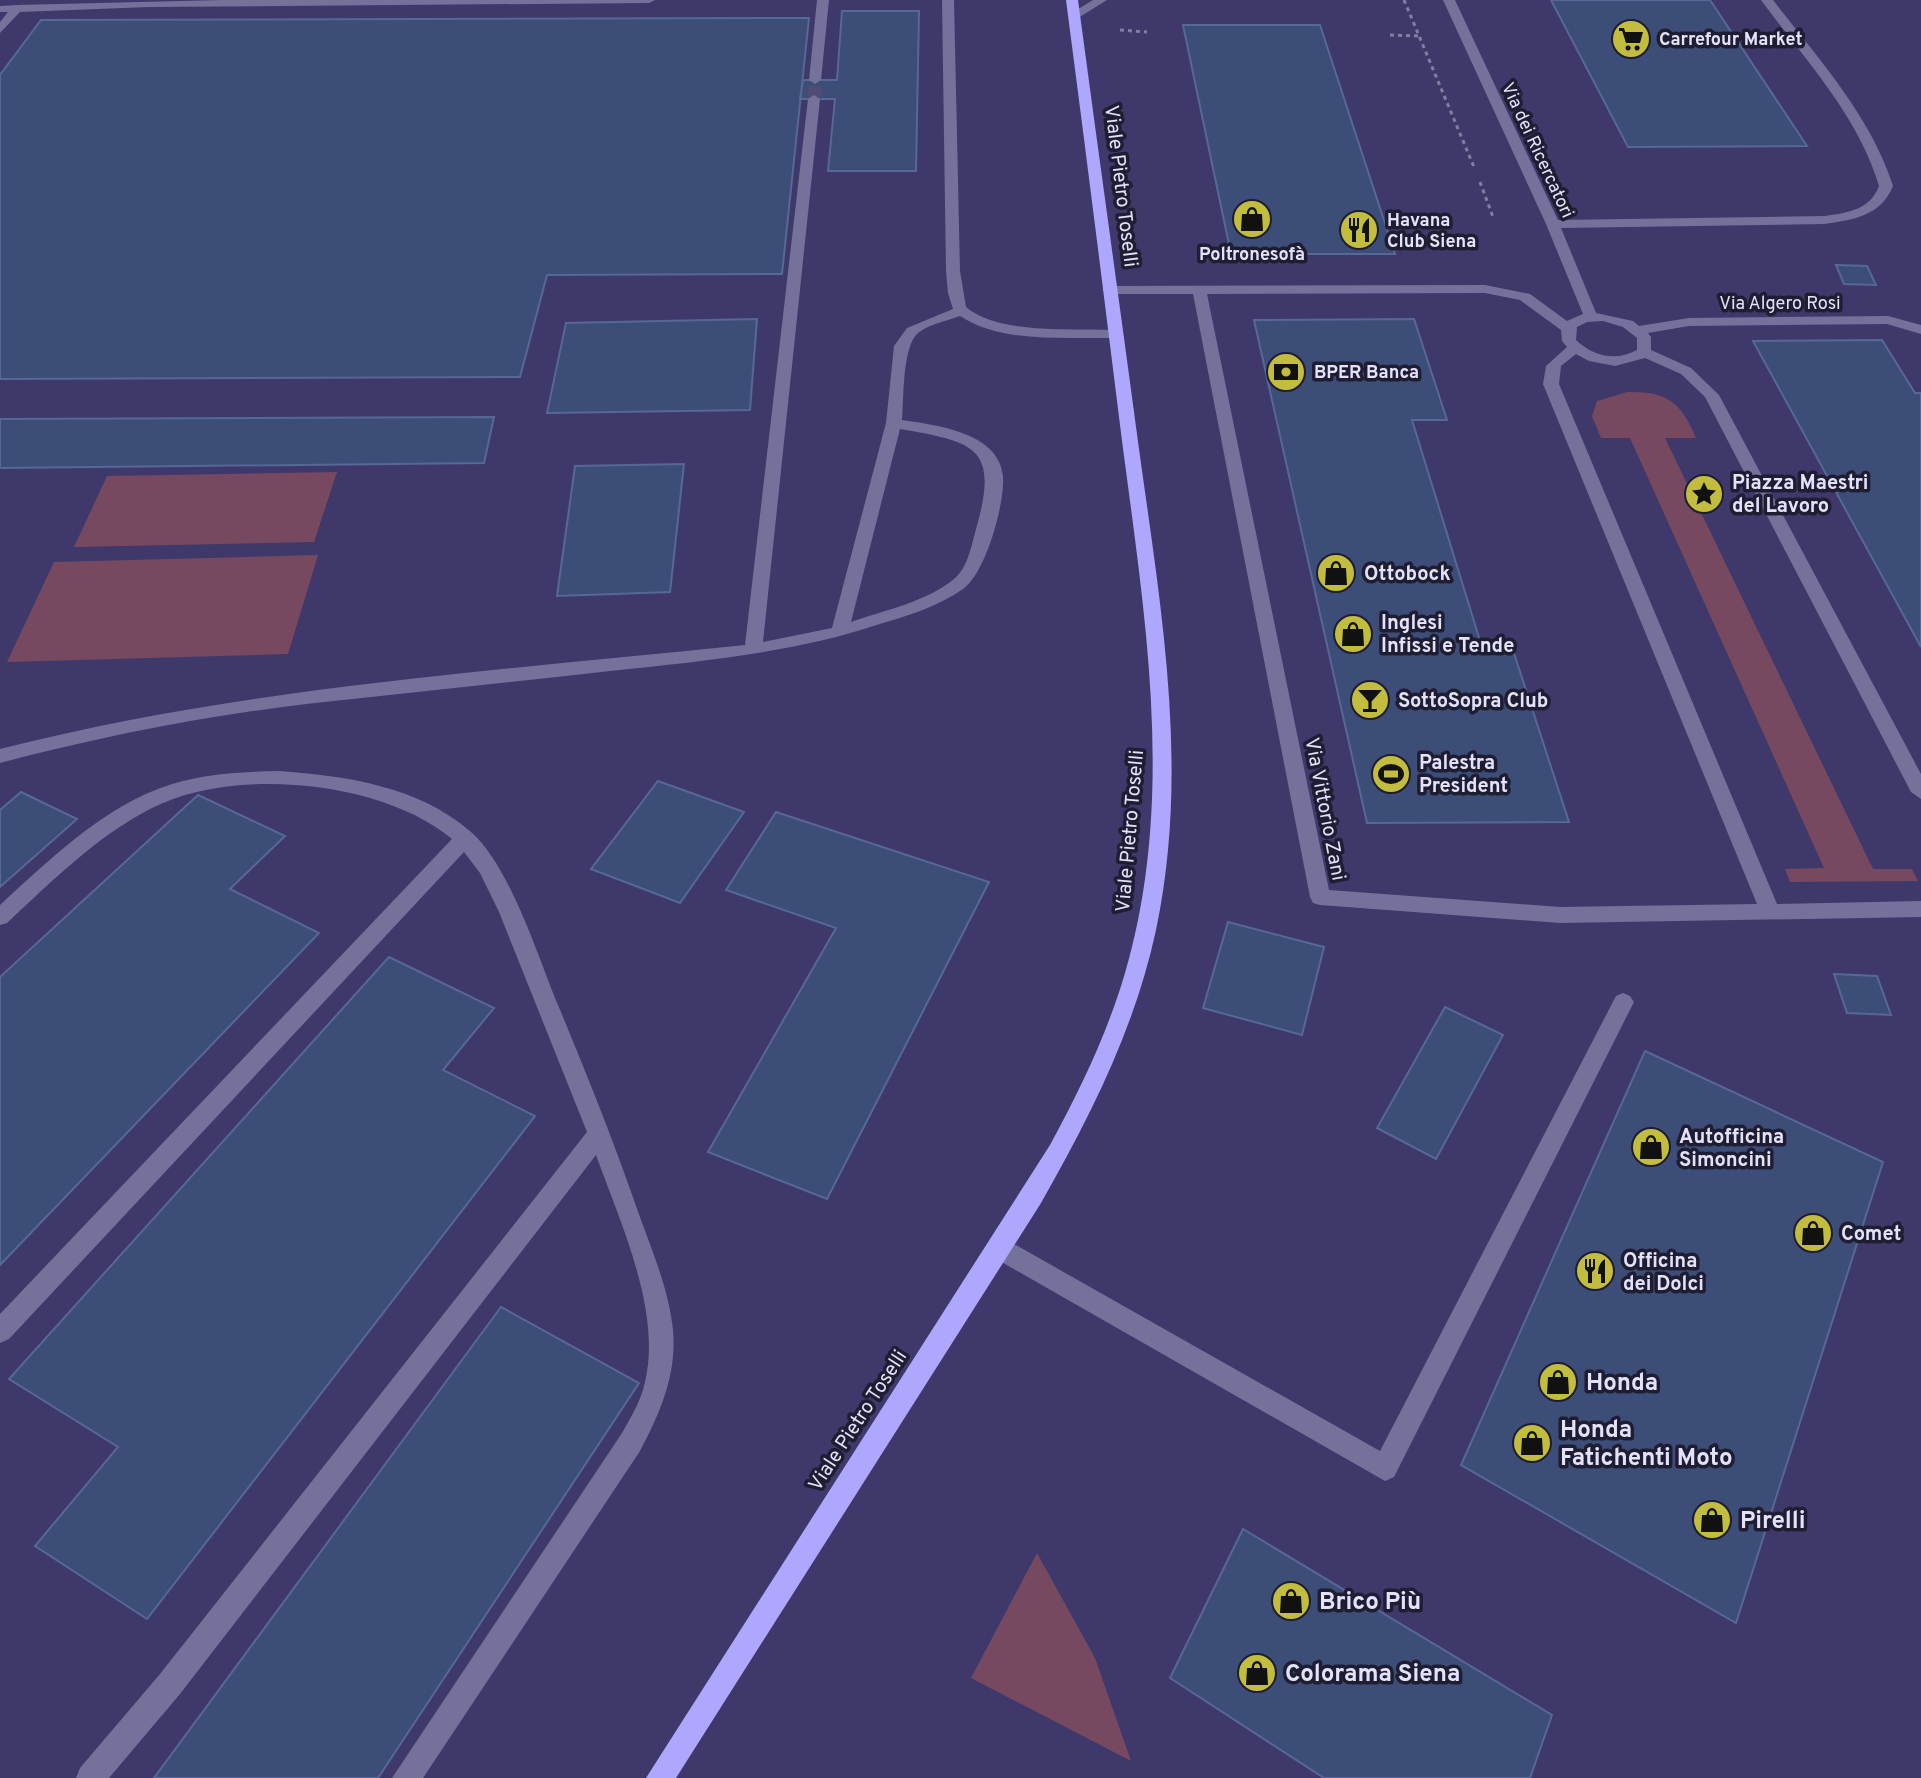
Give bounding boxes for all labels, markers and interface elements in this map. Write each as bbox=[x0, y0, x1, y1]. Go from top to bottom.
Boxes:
supermarket icon: Carrefour Market bbox=[1610, 18, 1652, 60]
place label: Carrefour Market bbox=[1659, 29, 1803, 52]
street label: Via dei Ricercatori bbox=[1495, 79, 1578, 222]
street label: Viale Pietro Toselli bbox=[1097, 104, 1143, 269]
shop icon: Poltronesofà bbox=[1231, 198, 1273, 240]
restaurant icon: Havana Club Siena bbox=[1338, 209, 1380, 251]
place label: Havana Club Siena bbox=[1387, 210, 1476, 254]
place label: Poltronesofà bbox=[1199, 244, 1305, 267]
street label: Via Algero Rosi bbox=[1719, 293, 1841, 316]
bank icon: BPER Banca bbox=[1265, 351, 1307, 393]
place label: BPER Banca bbox=[1314, 362, 1419, 385]
place label: Piazza Maestri del Lavoro bbox=[1732, 471, 1868, 520]
place icon: Piazza Maestri del Lavoro bbox=[1683, 473, 1725, 515]
shop icon: Ottobock bbox=[1315, 552, 1357, 594]
place label: Ottobock bbox=[1364, 562, 1451, 588]
place label: Inglesi Infissi e Tende bbox=[1381, 611, 1514, 660]
shop icon: Inglesi Infissi e Tende bbox=[1332, 613, 1374, 655]
bar icon: SottoSopra Club bbox=[1349, 679, 1391, 721]
place label: SottoSopra Club bbox=[1398, 689, 1548, 715]
street label: Via Vittorio Zani bbox=[1297, 736, 1351, 883]
street label: Viale Pietro Toselli bbox=[1111, 749, 1151, 913]
place label: Palestra President bbox=[1419, 751, 1508, 800]
sports icon: Palestra President bbox=[1370, 753, 1412, 795]
place label: Autofficina Simoncini bbox=[1679, 1125, 1784, 1174]
shop icon: Autofficina Simoncini bbox=[1630, 1126, 1672, 1168]
shop icon: Comet bbox=[1792, 1212, 1834, 1254]
place label: Comet bbox=[1841, 1222, 1901, 1248]
place label: Officina dei Dolci bbox=[1623, 1249, 1704, 1298]
restaurant icon: Officina dei Dolci bbox=[1574, 1250, 1616, 1292]
street label: Viale Pietro Toselli bbox=[803, 1346, 914, 1497]
shop icon: Honda bbox=[1537, 1361, 1579, 1403]
place label: Honda bbox=[1586, 1369, 1658, 1399]
place label: Honda Fatichenti Moto bbox=[1560, 1416, 1733, 1474]
shop icon: Honda Fatichenti Moto bbox=[1511, 1422, 1553, 1464]
shop icon: Pirelli bbox=[1691, 1499, 1733, 1541]
place label: Pirelli bbox=[1740, 1507, 1806, 1537]
shop icon: Brico Più bbox=[1270, 1580, 1312, 1622]
place label: Brico Più bbox=[1319, 1588, 1421, 1618]
shop icon: Colorama Siena bbox=[1236, 1652, 1278, 1694]
place label: Colorama Siena bbox=[1285, 1660, 1460, 1690]

